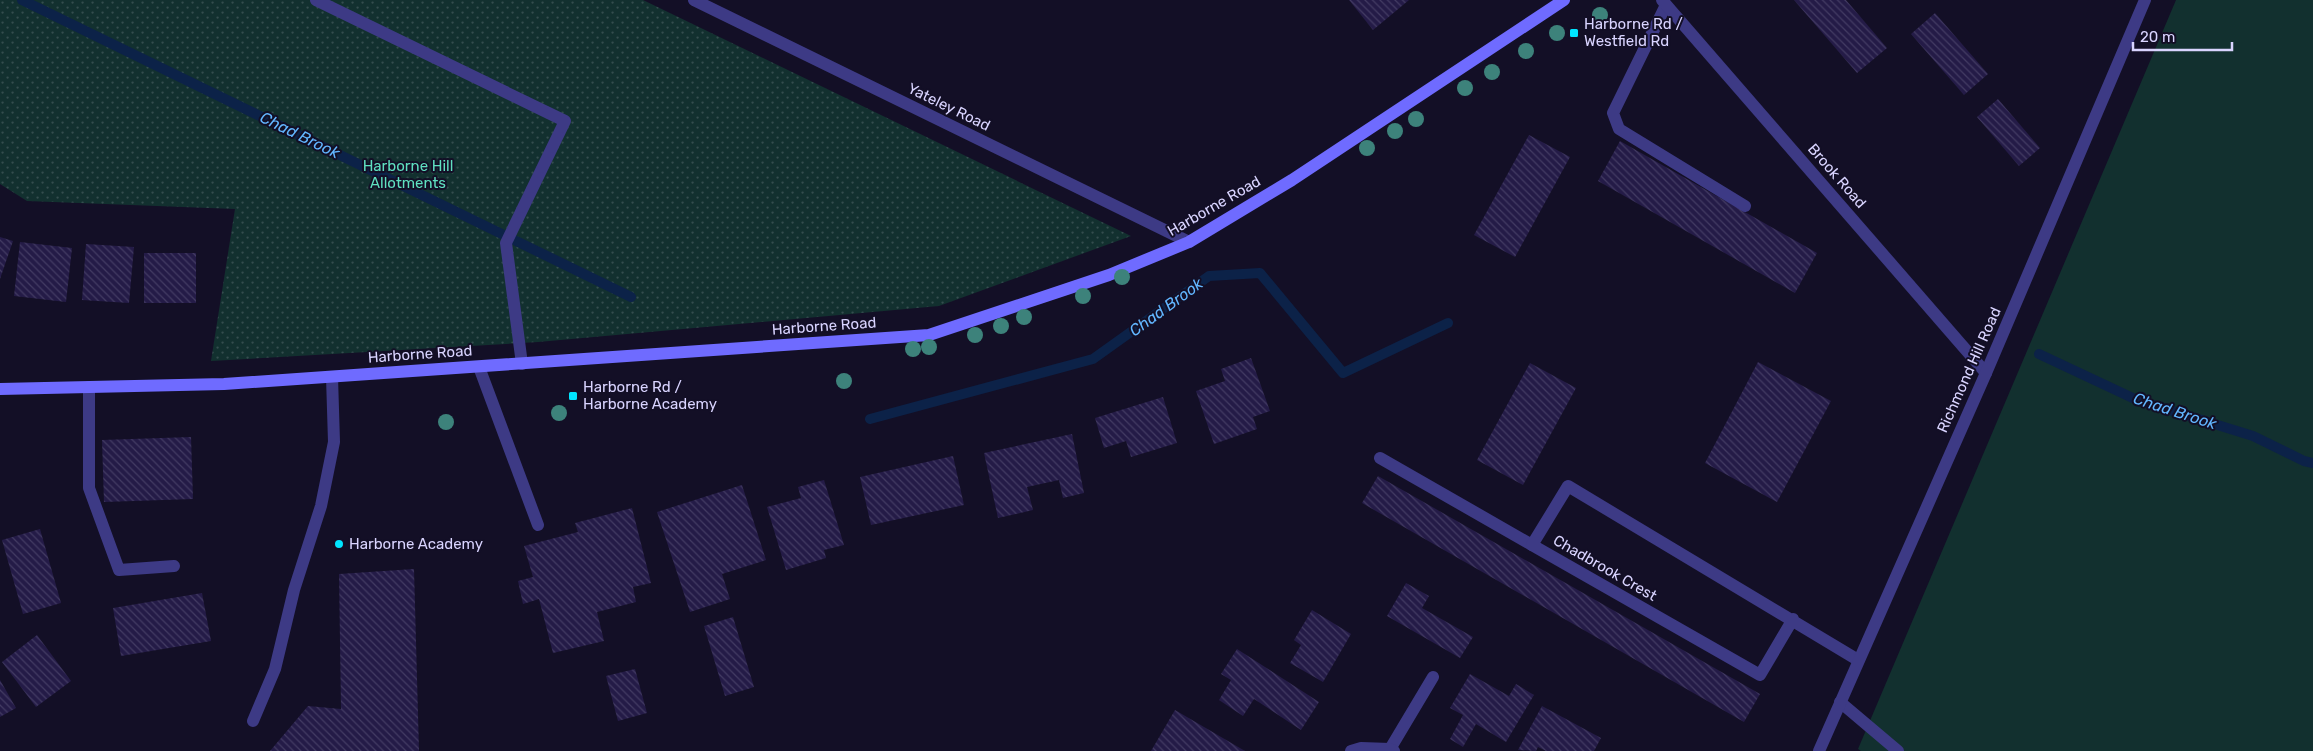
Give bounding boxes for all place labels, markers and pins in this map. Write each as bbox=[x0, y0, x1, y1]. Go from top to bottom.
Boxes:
place label: Harborne Rd / Westfield Rd bbox=[1584, 15, 1683, 50]
marker: Harborne Rd / Westfield Rd bbox=[1568, 27, 1580, 39]
place label: Harborne Rd / Harborne Academy bbox=[583, 378, 717, 413]
marker: Harborne Rd / Harborne Academy bbox=[567, 390, 579, 402]
place label: Harborne Academy bbox=[349, 535, 483, 553]
marker: Harborne Academy bbox=[333, 538, 345, 550]

